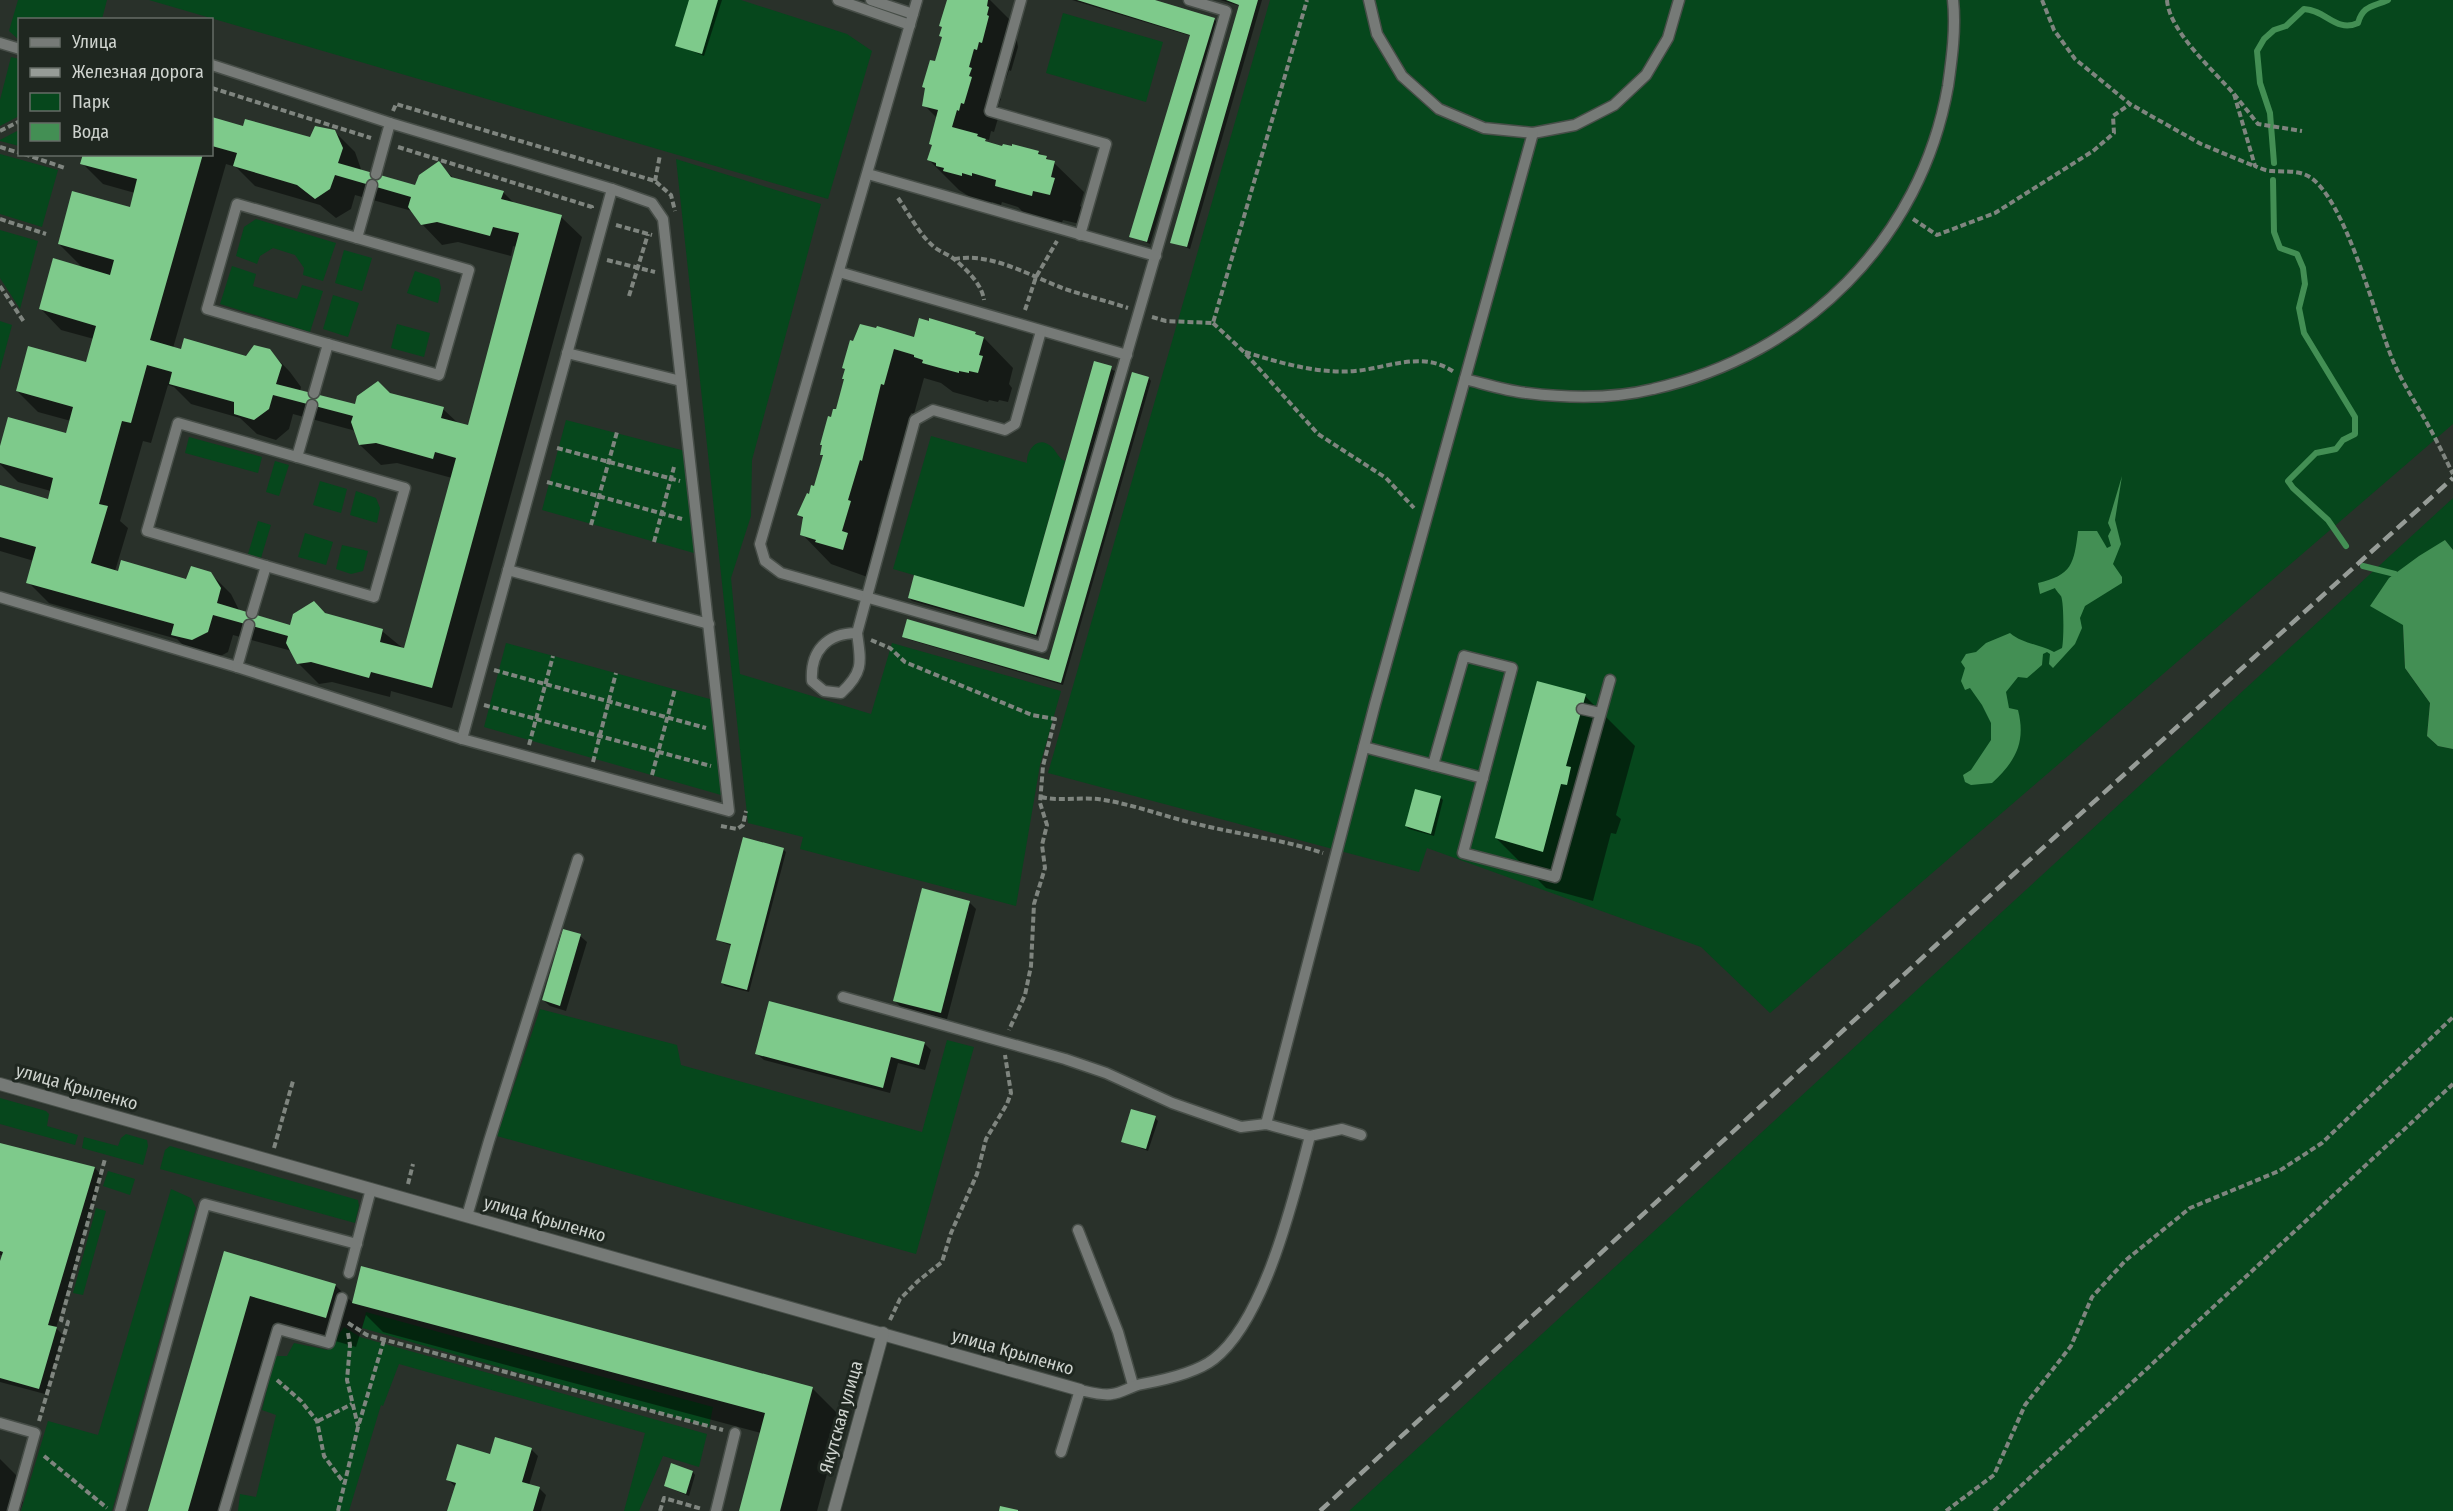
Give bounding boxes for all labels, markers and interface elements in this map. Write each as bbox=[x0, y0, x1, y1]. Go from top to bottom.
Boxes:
legend bbox=[18, 18, 213, 156]
text: Улица bbox=[71, 31, 117, 53]
text: Железная дорога bbox=[72, 61, 204, 83]
text: Парк bbox=[72, 91, 110, 113]
text: Вода bbox=[72, 121, 109, 143]
street label: улица Крыленко bbox=[13, 1059, 141, 1115]
street label: улица Крыленко bbox=[481, 1191, 609, 1247]
street label: улица Крыленко bbox=[949, 1324, 1077, 1380]
street label: Якутская улица bbox=[814, 1358, 868, 1476]

